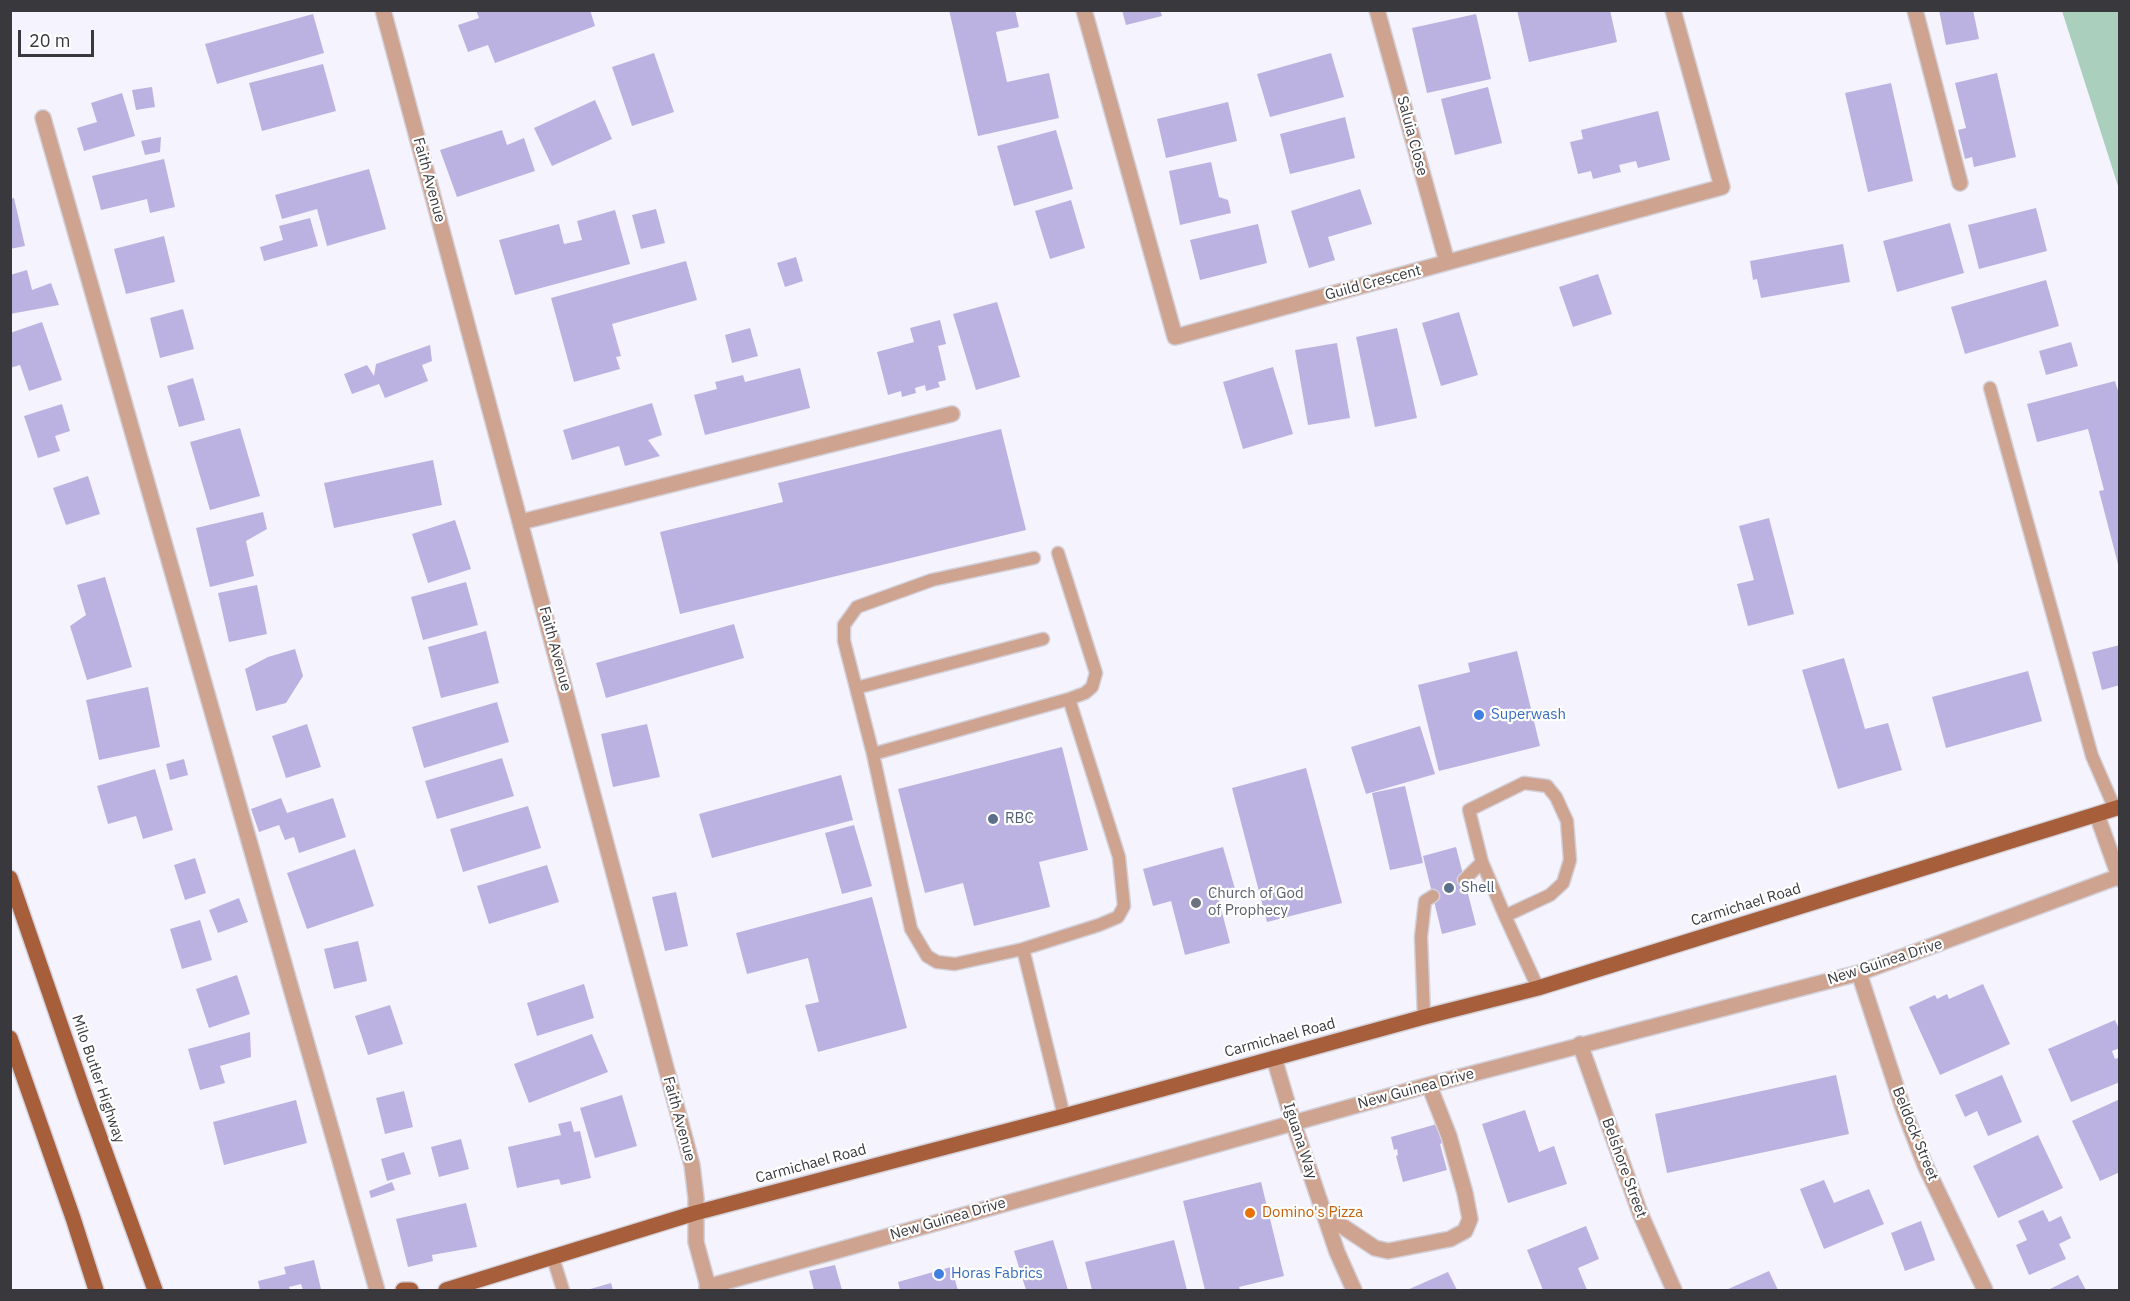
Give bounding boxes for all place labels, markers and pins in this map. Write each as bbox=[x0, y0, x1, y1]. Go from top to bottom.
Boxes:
place label: Superwash bbox=[1491, 706, 1566, 724]
marker: Superwash bbox=[1472, 708, 1486, 722]
place label: RBC bbox=[1005, 810, 1034, 828]
marker: RBC bbox=[986, 812, 1000, 826]
place label: Shell bbox=[1461, 879, 1495, 897]
marker: Shell bbox=[1442, 881, 1456, 895]
place label: Church of God of Prophecy bbox=[1208, 885, 1304, 920]
marker: Church of God of Prophecy bbox=[1189, 896, 1203, 910]
place label: Domino's Pizza bbox=[1262, 1204, 1363, 1222]
marker: Domino's Pizza bbox=[1243, 1206, 1257, 1220]
place label: Horas Fabrics bbox=[951, 1265, 1043, 1283]
marker: Horas Fabrics bbox=[932, 1267, 946, 1281]

